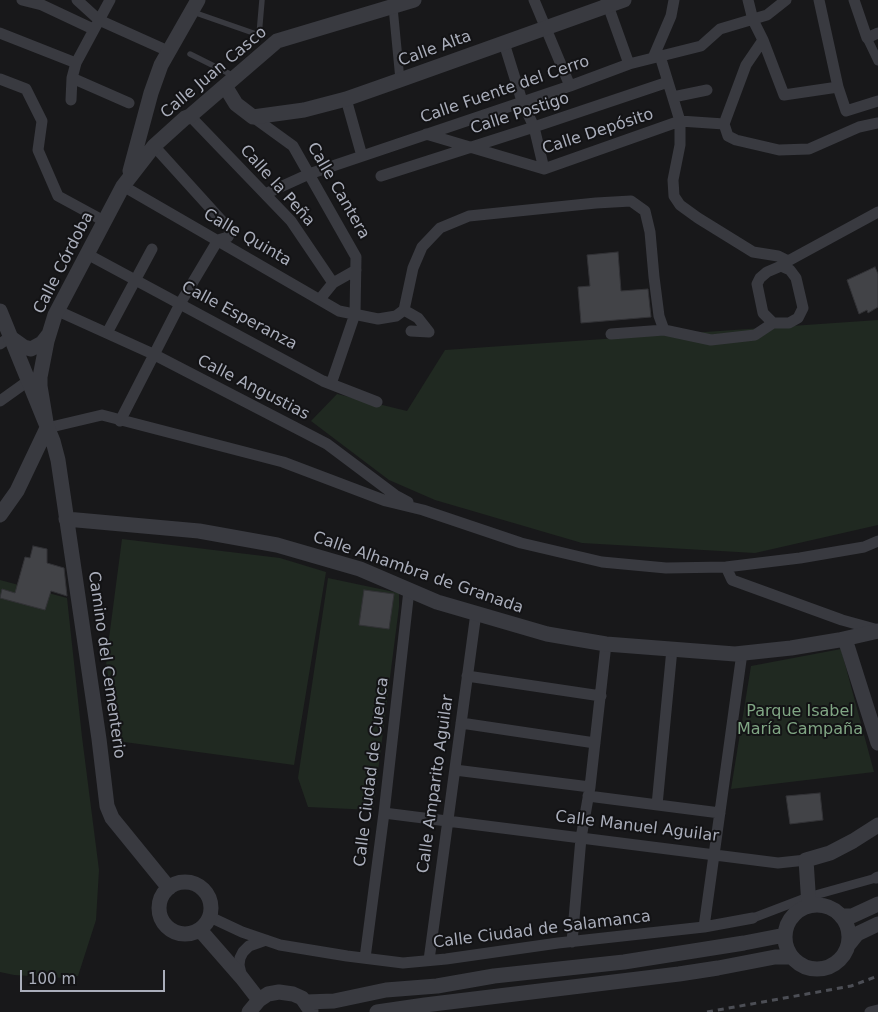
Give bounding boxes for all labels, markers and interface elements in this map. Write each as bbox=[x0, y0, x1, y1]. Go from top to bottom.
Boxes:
street label: Calle Juan Casco bbox=[157, 23, 271, 123]
street label: Calle Alta bbox=[396, 27, 474, 71]
street label: Calle Fuente del Cerro bbox=[418, 52, 592, 128]
street label: Calle Postigo bbox=[468, 89, 572, 139]
street label: Calle Depósito bbox=[540, 105, 656, 159]
street label: Calle Cantera bbox=[303, 139, 373, 243]
street label: Calle la Peña bbox=[235, 141, 319, 231]
street label: Calle Quinta bbox=[200, 205, 294, 271]
street label: Calle Córdoba bbox=[30, 209, 98, 317]
street label: Calle Esperanza bbox=[178, 277, 300, 355]
street label: Calle Angustias bbox=[194, 351, 312, 425]
street label: Calle Alhambra de Granada bbox=[310, 528, 526, 618]
street label: Camino del Cementerio bbox=[83, 570, 129, 760]
street label: Calle Ciudad de Cuenca bbox=[351, 676, 393, 868]
street label: Calle Amparito Aguilar bbox=[414, 694, 458, 874]
park label: Parque Isabel María Campaña bbox=[737, 702, 863, 740]
street label: Calle Manuel Aguilar bbox=[554, 807, 720, 847]
street label: Calle Ciudad de Salamanca bbox=[432, 907, 652, 953]
scale bar bbox=[22, 960, 168, 992]
text: 100 m bbox=[28, 970, 76, 988]

